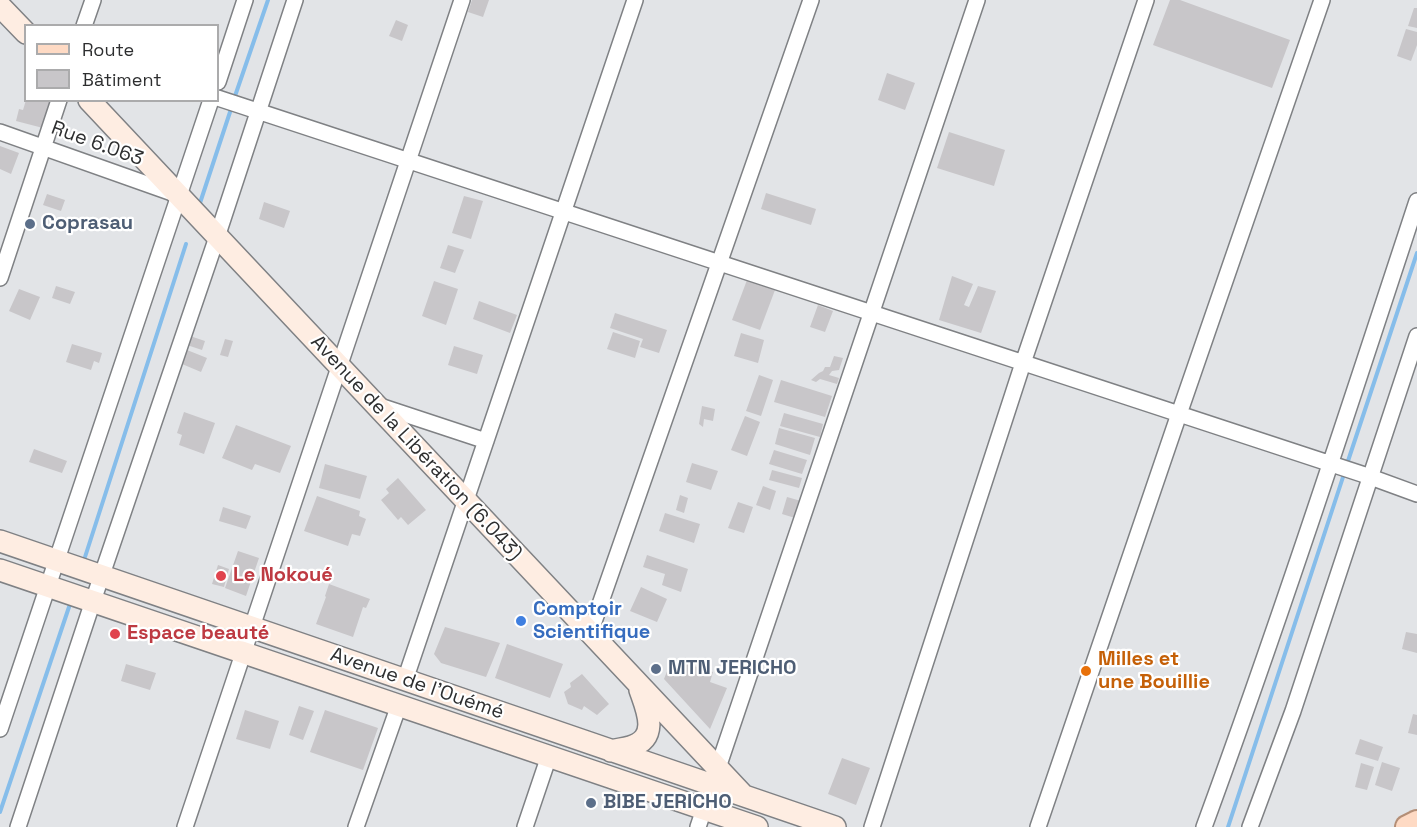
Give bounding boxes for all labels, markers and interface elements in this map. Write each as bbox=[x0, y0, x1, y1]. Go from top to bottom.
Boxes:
legend bbox=[24, 24, 219, 102]
text: Route bbox=[82, 38, 134, 61]
text: Bâtiment bbox=[82, 68, 162, 91]
street label: Rue 6.063 bbox=[48, 116, 146, 172]
place label: Coprasau bbox=[42, 212, 133, 236]
marker: Coprasau bbox=[23, 217, 37, 231]
street label: Avenue de la Libération (6.043) bbox=[305, 331, 527, 565]
place label: Le Nokoué bbox=[233, 564, 333, 588]
marker: Le Nokoué bbox=[214, 569, 228, 583]
place label: Comptoir Scientifique bbox=[533, 598, 650, 645]
marker: Comptoir Scientifique bbox=[514, 614, 528, 628]
place label: Espace beauté bbox=[127, 622, 269, 646]
marker: Espace beauté bbox=[108, 627, 122, 641]
street label: Avenue de l'Ouémé bbox=[327, 643, 507, 725]
place label: Milles et une Bouillie bbox=[1098, 648, 1210, 695]
place label: MTN JERICHO bbox=[668, 657, 797, 681]
marker: MTN JERICHO bbox=[649, 662, 663, 676]
marker: Milles et une Bouillie bbox=[1079, 664, 1093, 678]
place label: BIBE JERICHO bbox=[603, 791, 732, 815]
marker: BIBE JERICHO bbox=[584, 796, 598, 810]

